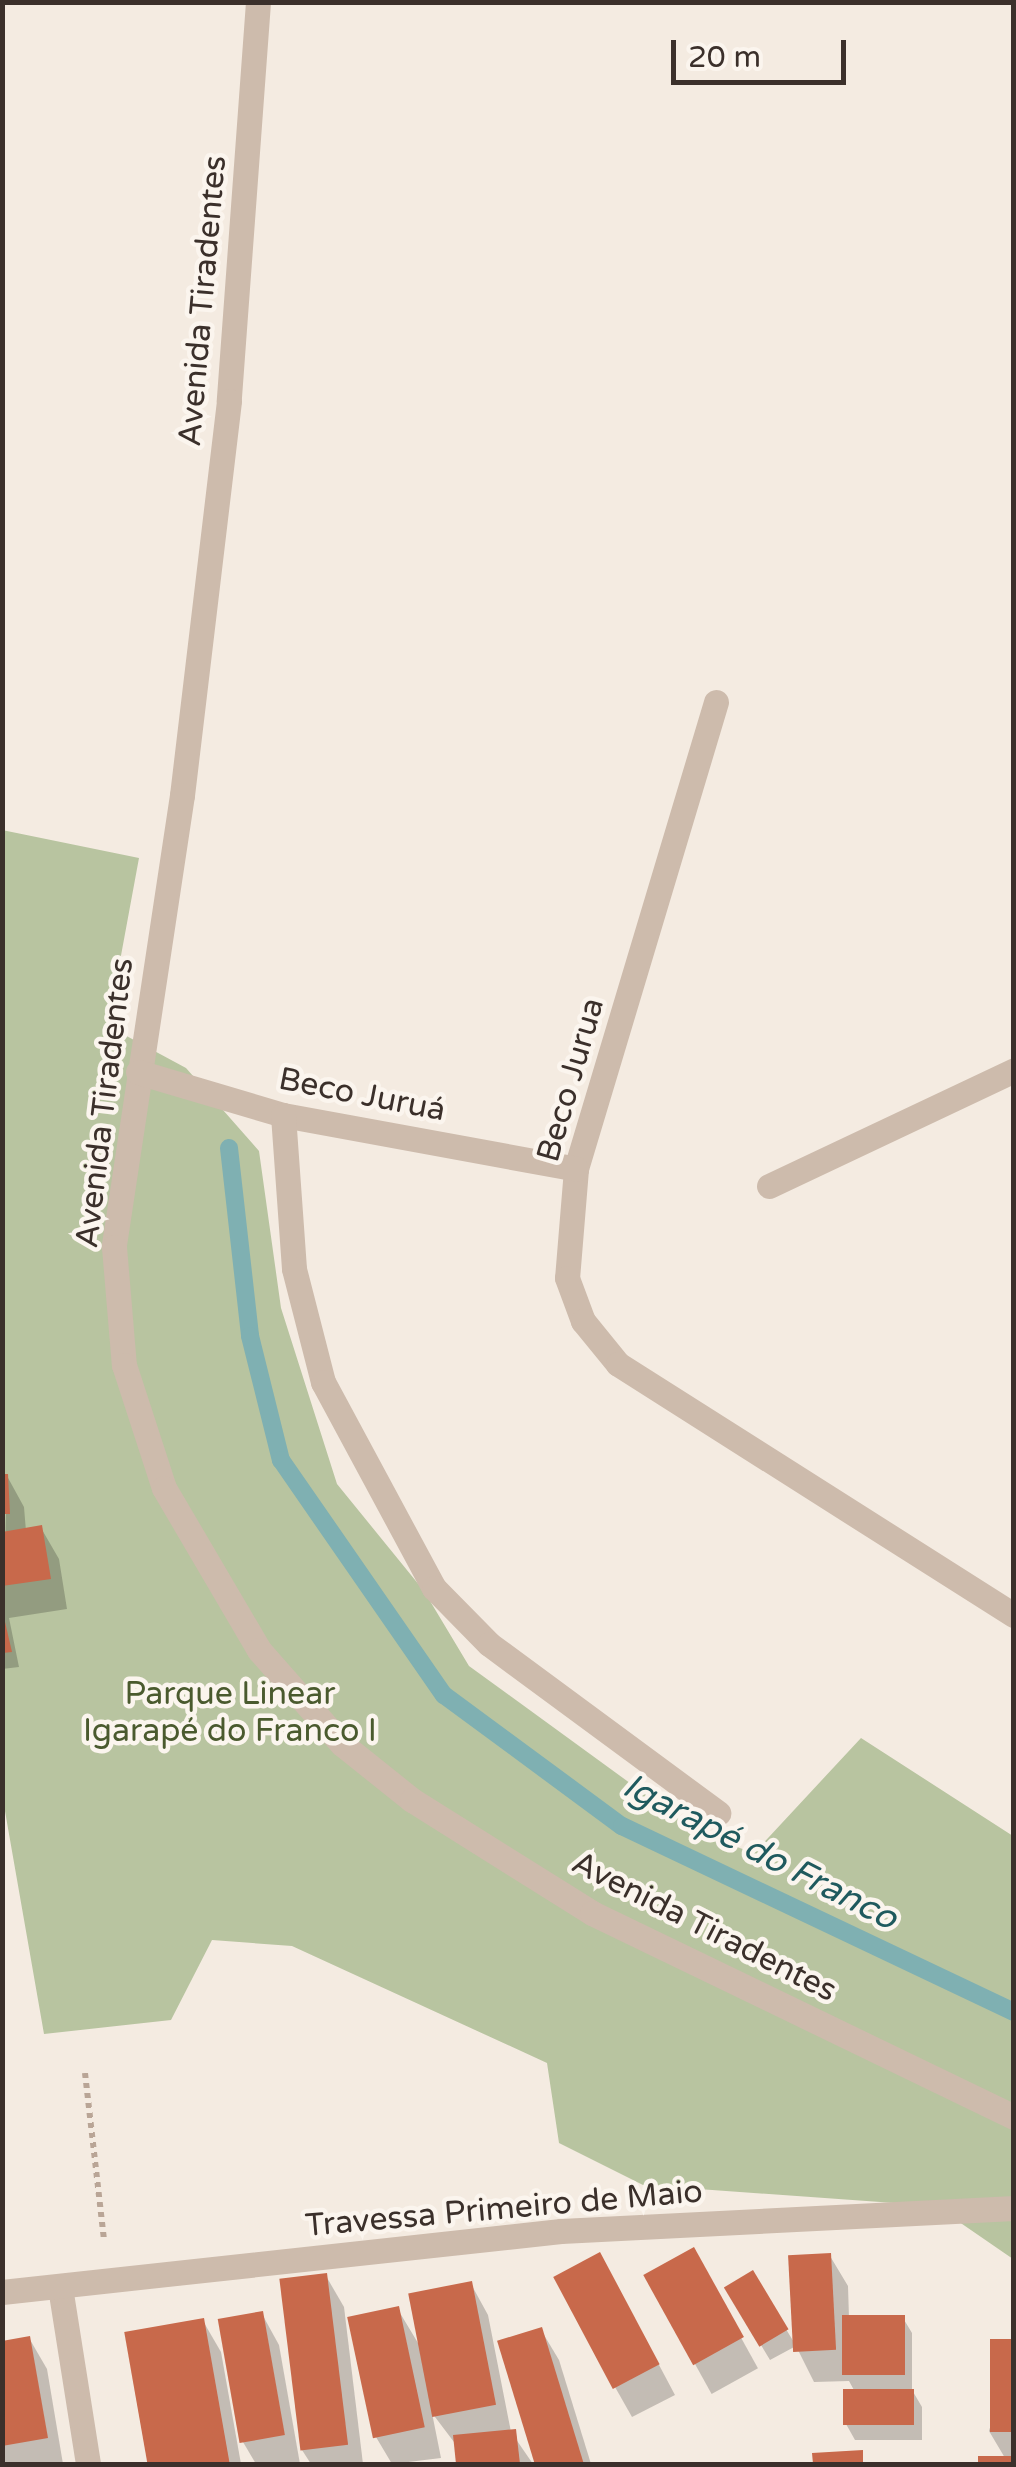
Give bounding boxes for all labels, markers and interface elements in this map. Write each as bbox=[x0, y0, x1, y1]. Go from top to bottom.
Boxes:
scale bar bbox=[676, 20, 851, 82]
text: 20 m bbox=[688, 39, 761, 76]
street label: Avenida Tiradentes bbox=[171, 154, 235, 448]
street label: Avenida Tiradentes bbox=[68, 956, 142, 1250]
street label: Beco Jurua bbox=[529, 994, 613, 1166]
street label: Beco Juruá bbox=[275, 1060, 449, 1130]
park label: Parque Linear Igarapé do Franco I bbox=[83, 1676, 377, 1751]
water label: Igarapé do Franco bbox=[616, 1765, 904, 1939]
street label: Avenida Tiradentes bbox=[565, 1844, 843, 2010]
street label: Travessa Primeiro de Maio bbox=[304, 2172, 704, 2246]

